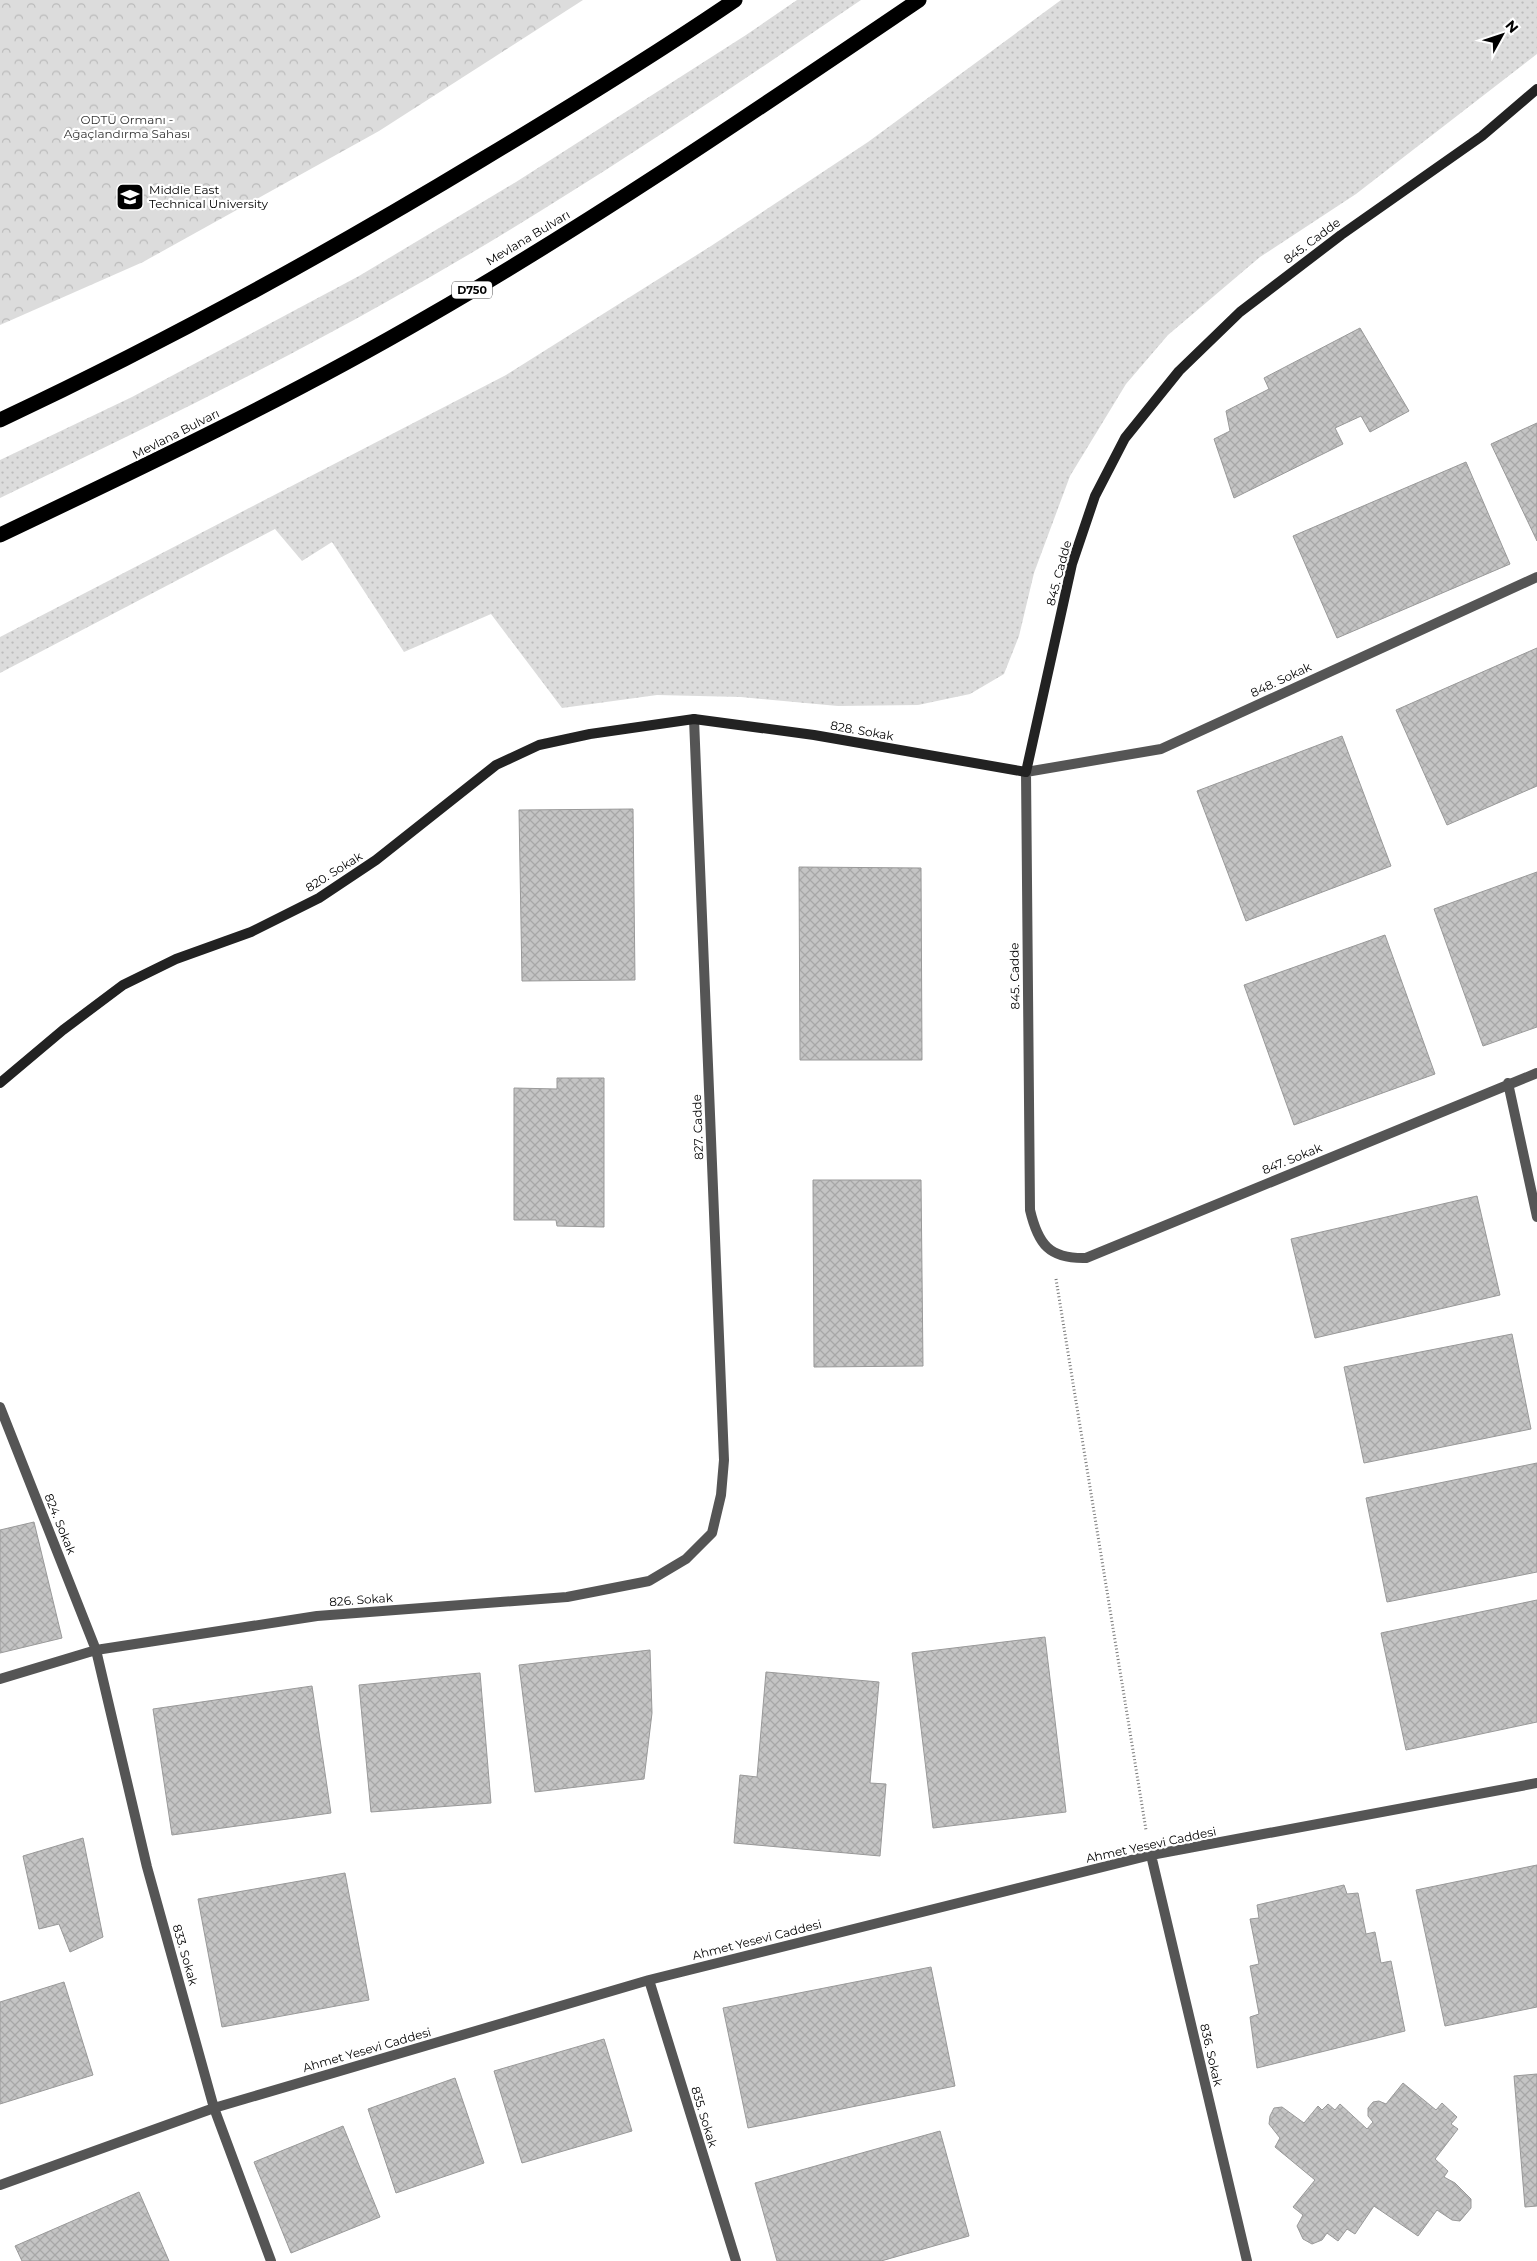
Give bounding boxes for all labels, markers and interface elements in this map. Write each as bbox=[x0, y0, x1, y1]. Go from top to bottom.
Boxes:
north arrow bbox=[1477, 10, 1527, 60]
text: N bbox=[1501, 17, 1522, 37]
park label: ODTÜ Ormanı - Ağaçlandırma Sahası bbox=[64, 112, 190, 141]
school or university icon: Middle East Technical University bbox=[115, 182, 145, 212]
place label: Middle East Technical University bbox=[149, 182, 268, 211]
street label: Mevlana Bulvarı bbox=[483, 207, 572, 269]
street label: 845. Cadde bbox=[1280, 214, 1343, 267]
road number: D750 bbox=[452, 282, 492, 298]
street label: Mevlana Bulvarı bbox=[130, 405, 222, 462]
street label: 845. Cadde bbox=[1043, 539, 1074, 607]
street label: 848. Sokak bbox=[1248, 659, 1314, 700]
street label: 828. Sokak bbox=[829, 718, 896, 744]
street label: 820. Sokak bbox=[303, 848, 366, 895]
street label: 845. Cadde bbox=[1006, 942, 1023, 1010]
street label: 827. Cadde bbox=[689, 1094, 706, 1160]
street label: 847. Sokak bbox=[1260, 1139, 1325, 1177]
street label: 824. Sokak bbox=[41, 1491, 80, 1557]
street label: 826. Sokak bbox=[329, 1590, 394, 1609]
street label: Ahmet Yesevi Caddesi bbox=[1084, 1823, 1217, 1866]
street label: Ahmet Yesevi Caddesi bbox=[691, 1916, 823, 1963]
street label: 833. Sokak bbox=[170, 1922, 202, 1988]
street label: 836. Sokak bbox=[1197, 2022, 1226, 2088]
street label: Ahmet Yesevi Caddesi bbox=[301, 2024, 433, 2075]
street label: 835. Sokak bbox=[688, 2085, 721, 2150]

